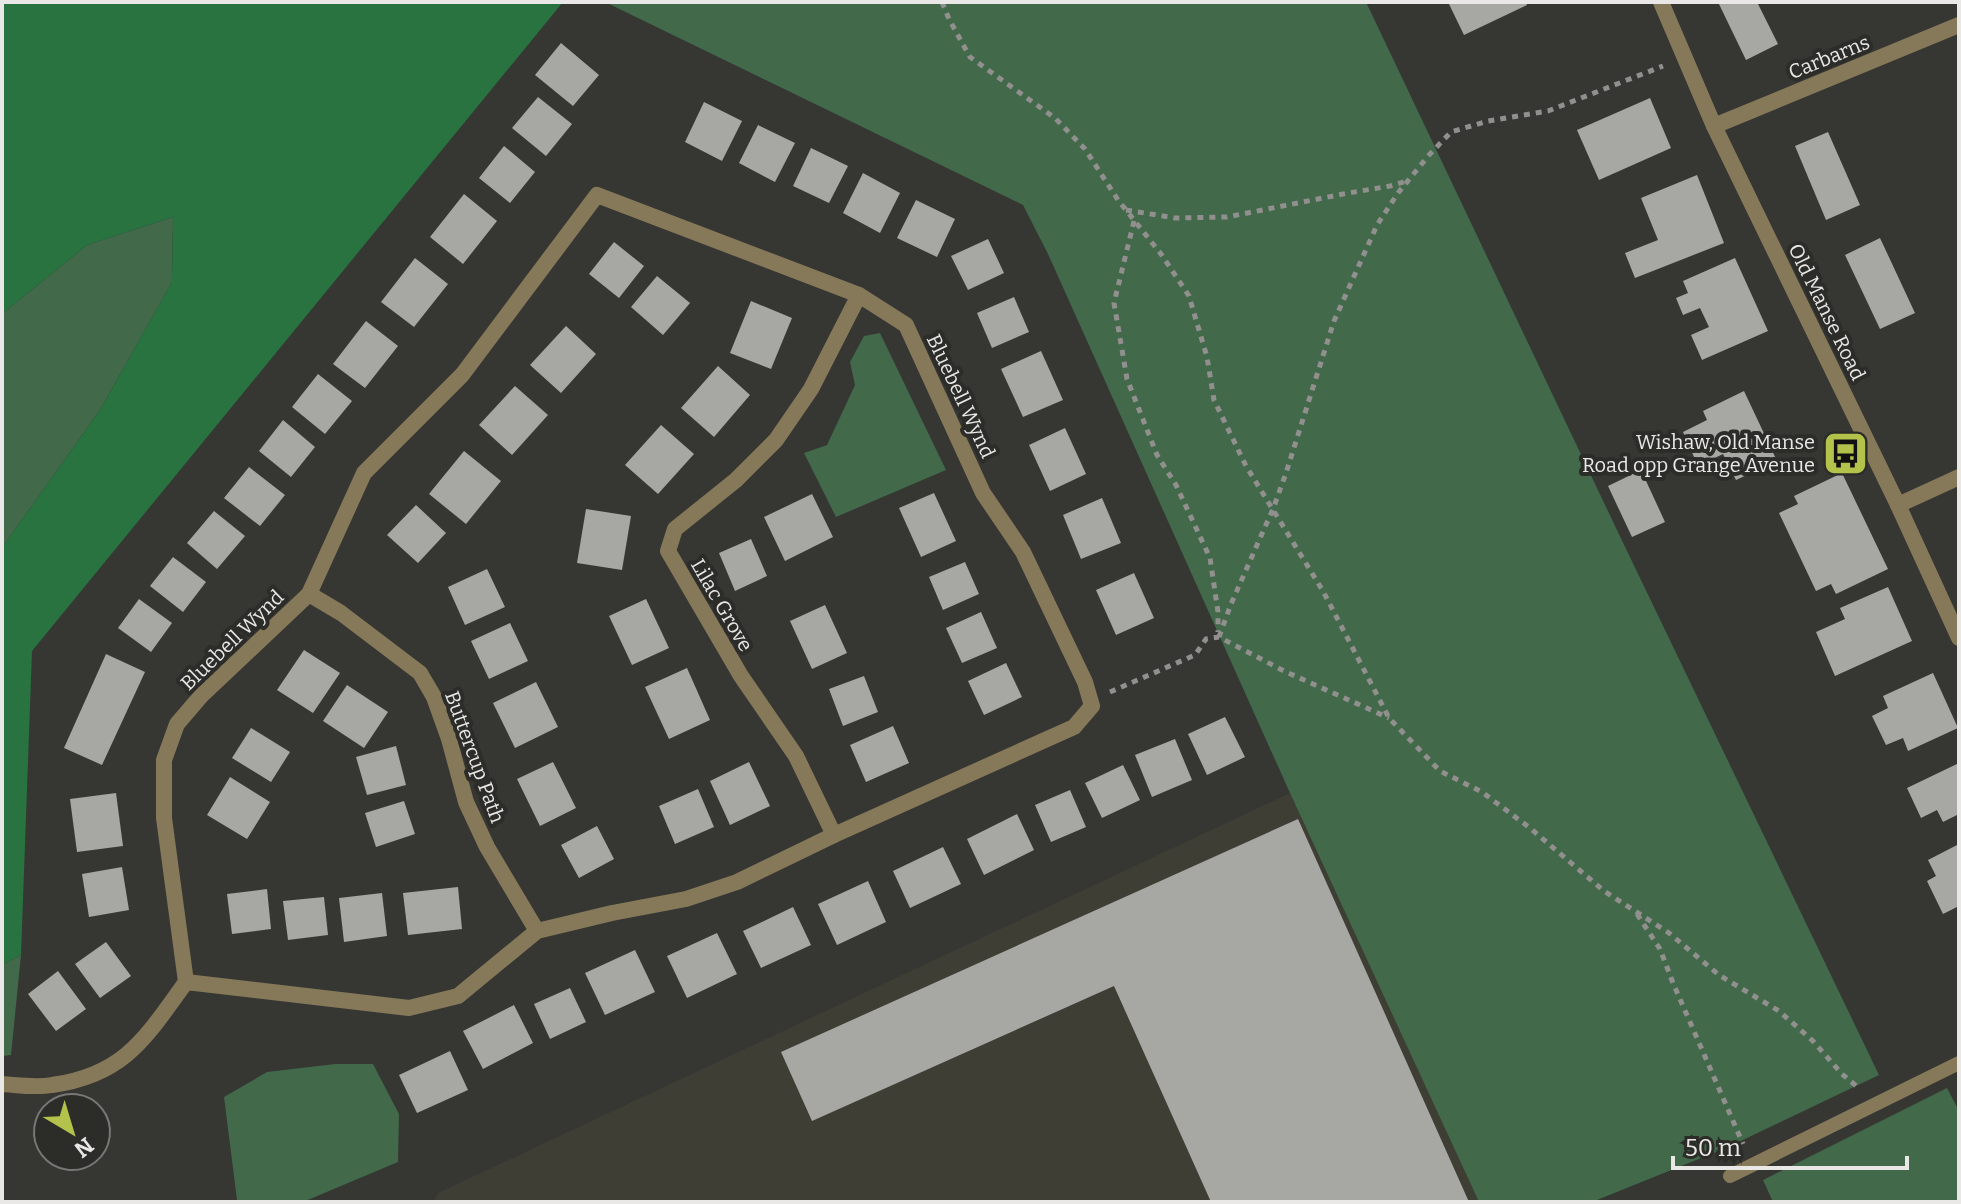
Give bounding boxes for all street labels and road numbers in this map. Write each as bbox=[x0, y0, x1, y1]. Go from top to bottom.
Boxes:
street label: Carbarns bbox=[1785, 30, 1873, 84]
street label: Old Manse Road bbox=[1784, 240, 1871, 384]
street label: Bluebell Wynd bbox=[922, 330, 1000, 462]
street label: Lilac Grove bbox=[686, 555, 758, 655]
street label: Bluebell Wynd bbox=[175, 585, 289, 695]
street label: Buttercup Path bbox=[440, 688, 510, 827]

